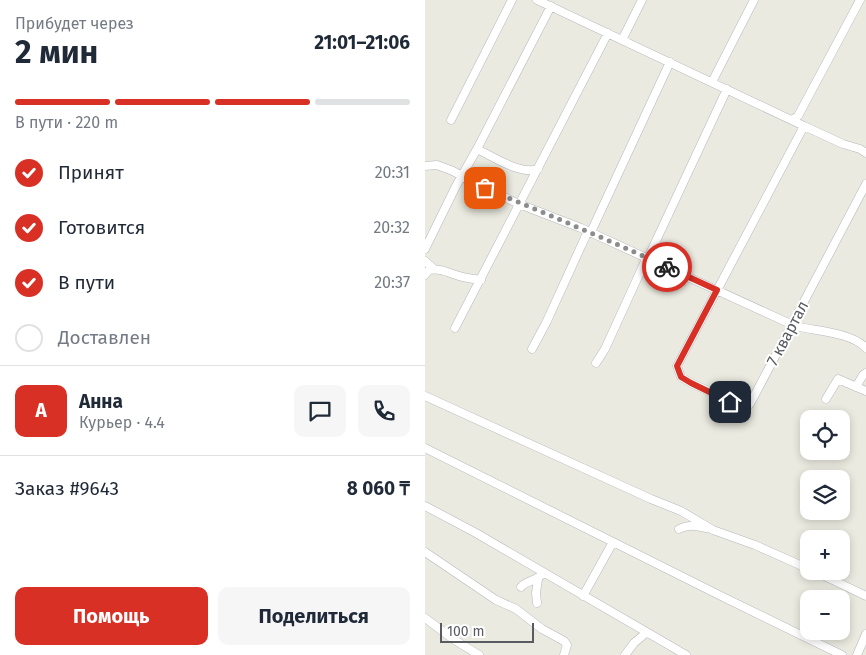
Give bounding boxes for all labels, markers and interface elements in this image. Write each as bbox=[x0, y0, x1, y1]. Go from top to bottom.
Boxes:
text: Прибудет через bbox=[15, 14, 134, 33]
text: 21:01–21:06 bbox=[314, 31, 410, 54]
text: 2 мин bbox=[15, 33, 98, 71]
text: В пути · 220 m bbox=[15, 113, 118, 132]
icon: check bbox=[15, 159, 43, 187]
text: Принят bbox=[58, 161, 124, 184]
text: 20:31 bbox=[375, 163, 410, 182]
pin bbox=[464, 167, 506, 209]
icon: bag bbox=[471, 174, 499, 202]
icon: check bbox=[15, 214, 43, 242]
text: Готовится bbox=[58, 216, 145, 239]
text: 20:32 bbox=[373, 218, 410, 237]
courier bbox=[642, 242, 692, 292]
icon: bike bbox=[653, 253, 681, 281]
icon: check bbox=[15, 269, 43, 297]
text: В пути bbox=[58, 271, 115, 294]
text: 20:37 bbox=[374, 273, 410, 292]
street label: 7 квартал bbox=[762, 298, 812, 369]
text: Доставлен bbox=[58, 326, 151, 349]
pin bbox=[709, 381, 751, 423]
button: chat bbox=[294, 385, 346, 437]
button: phone bbox=[358, 385, 410, 437]
icon: home bbox=[716, 388, 744, 416]
text: Анна bbox=[79, 390, 123, 413]
text: А bbox=[35, 399, 47, 422]
map controls bbox=[800, 410, 850, 640]
button: locate bbox=[800, 410, 850, 460]
text: Курьер · 4.4 bbox=[79, 413, 165, 432]
button: layers bbox=[800, 470, 850, 520]
text: Заказ #9643 bbox=[15, 477, 119, 500]
text: 8 060 ₸ bbox=[347, 477, 410, 500]
button: + bbox=[800, 530, 850, 580]
button: Помощь bbox=[15, 587, 208, 645]
button: Поделиться bbox=[218, 587, 410, 645]
button: − bbox=[800, 590, 850, 640]
scale bar bbox=[440, 620, 534, 643]
text: 100 m bbox=[447, 623, 484, 640]

